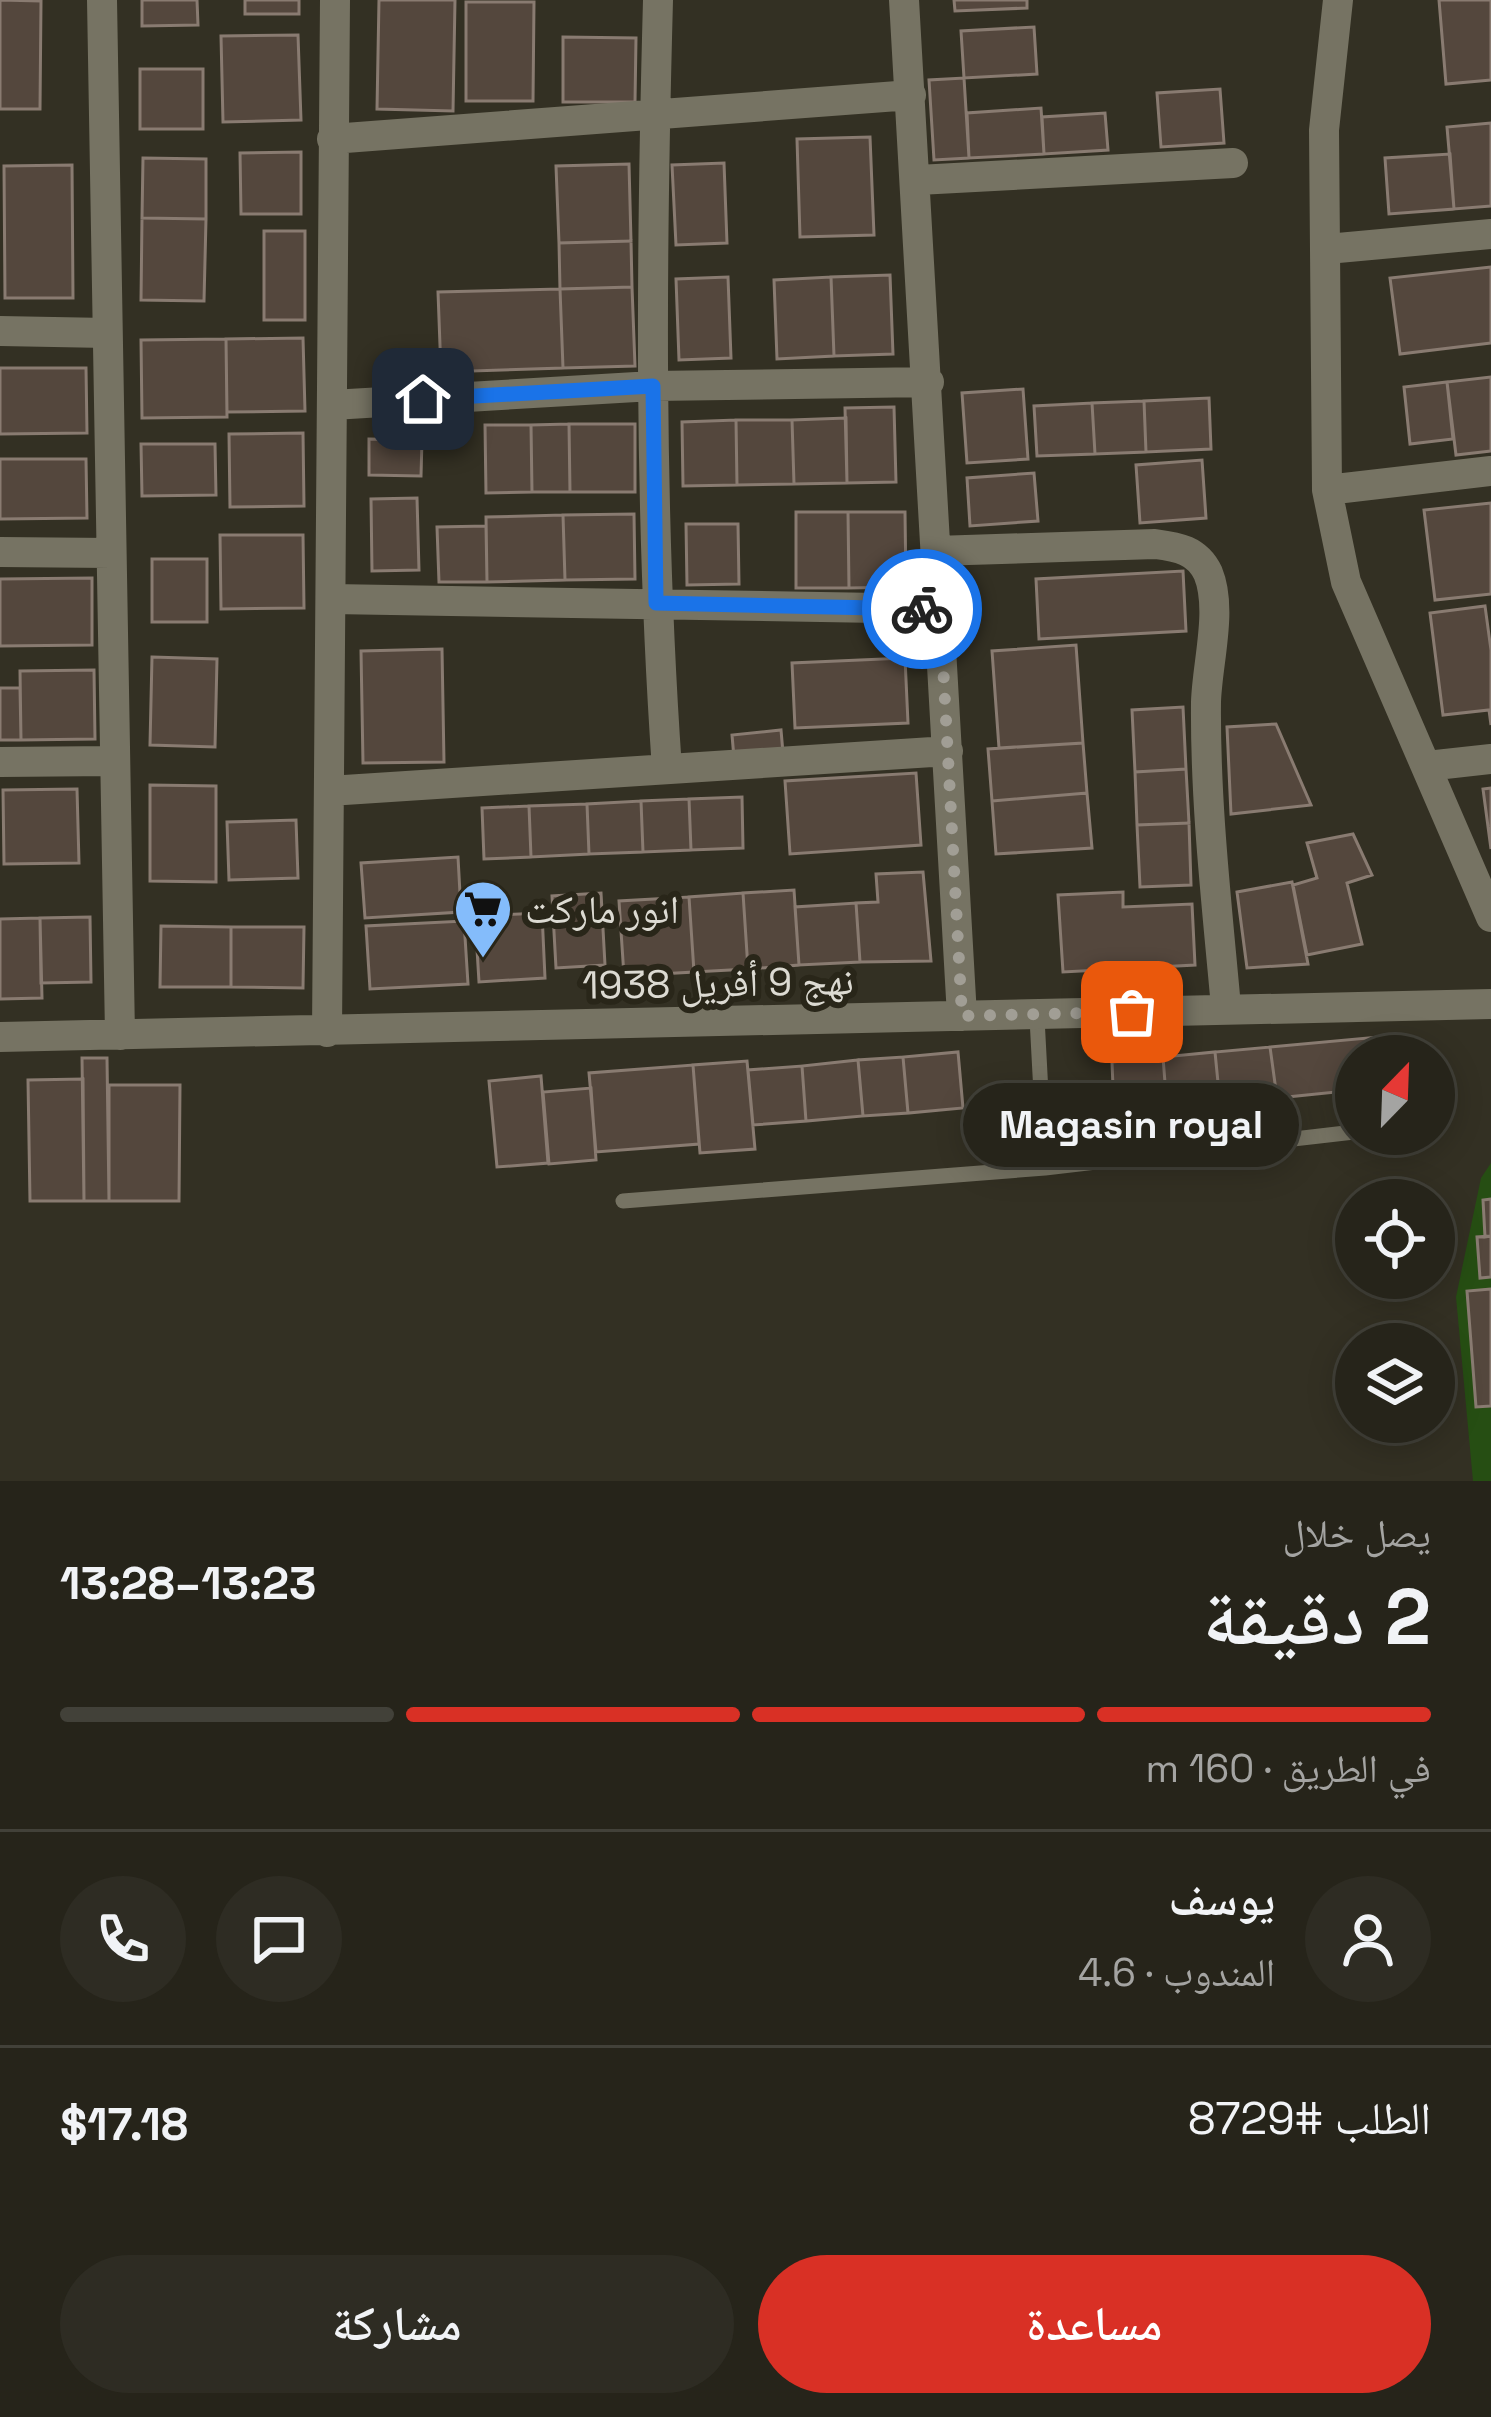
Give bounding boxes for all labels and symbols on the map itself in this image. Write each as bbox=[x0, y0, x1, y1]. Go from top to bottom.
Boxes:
pin bbox=[372, 348, 474, 450]
courier bbox=[862, 549, 982, 669]
supermarket icon: انور ماركت bbox=[452, 878, 514, 960]
place label: انور ماركت bbox=[525, 885, 679, 934]
street label: نهج 9 أفريل 1938 bbox=[582, 956, 854, 1011]
pin bbox=[1081, 961, 1183, 1063]
north arrow bbox=[1335, 1035, 1455, 1155]
callout: Magasin royal bbox=[964, 1084, 1300, 1168]

